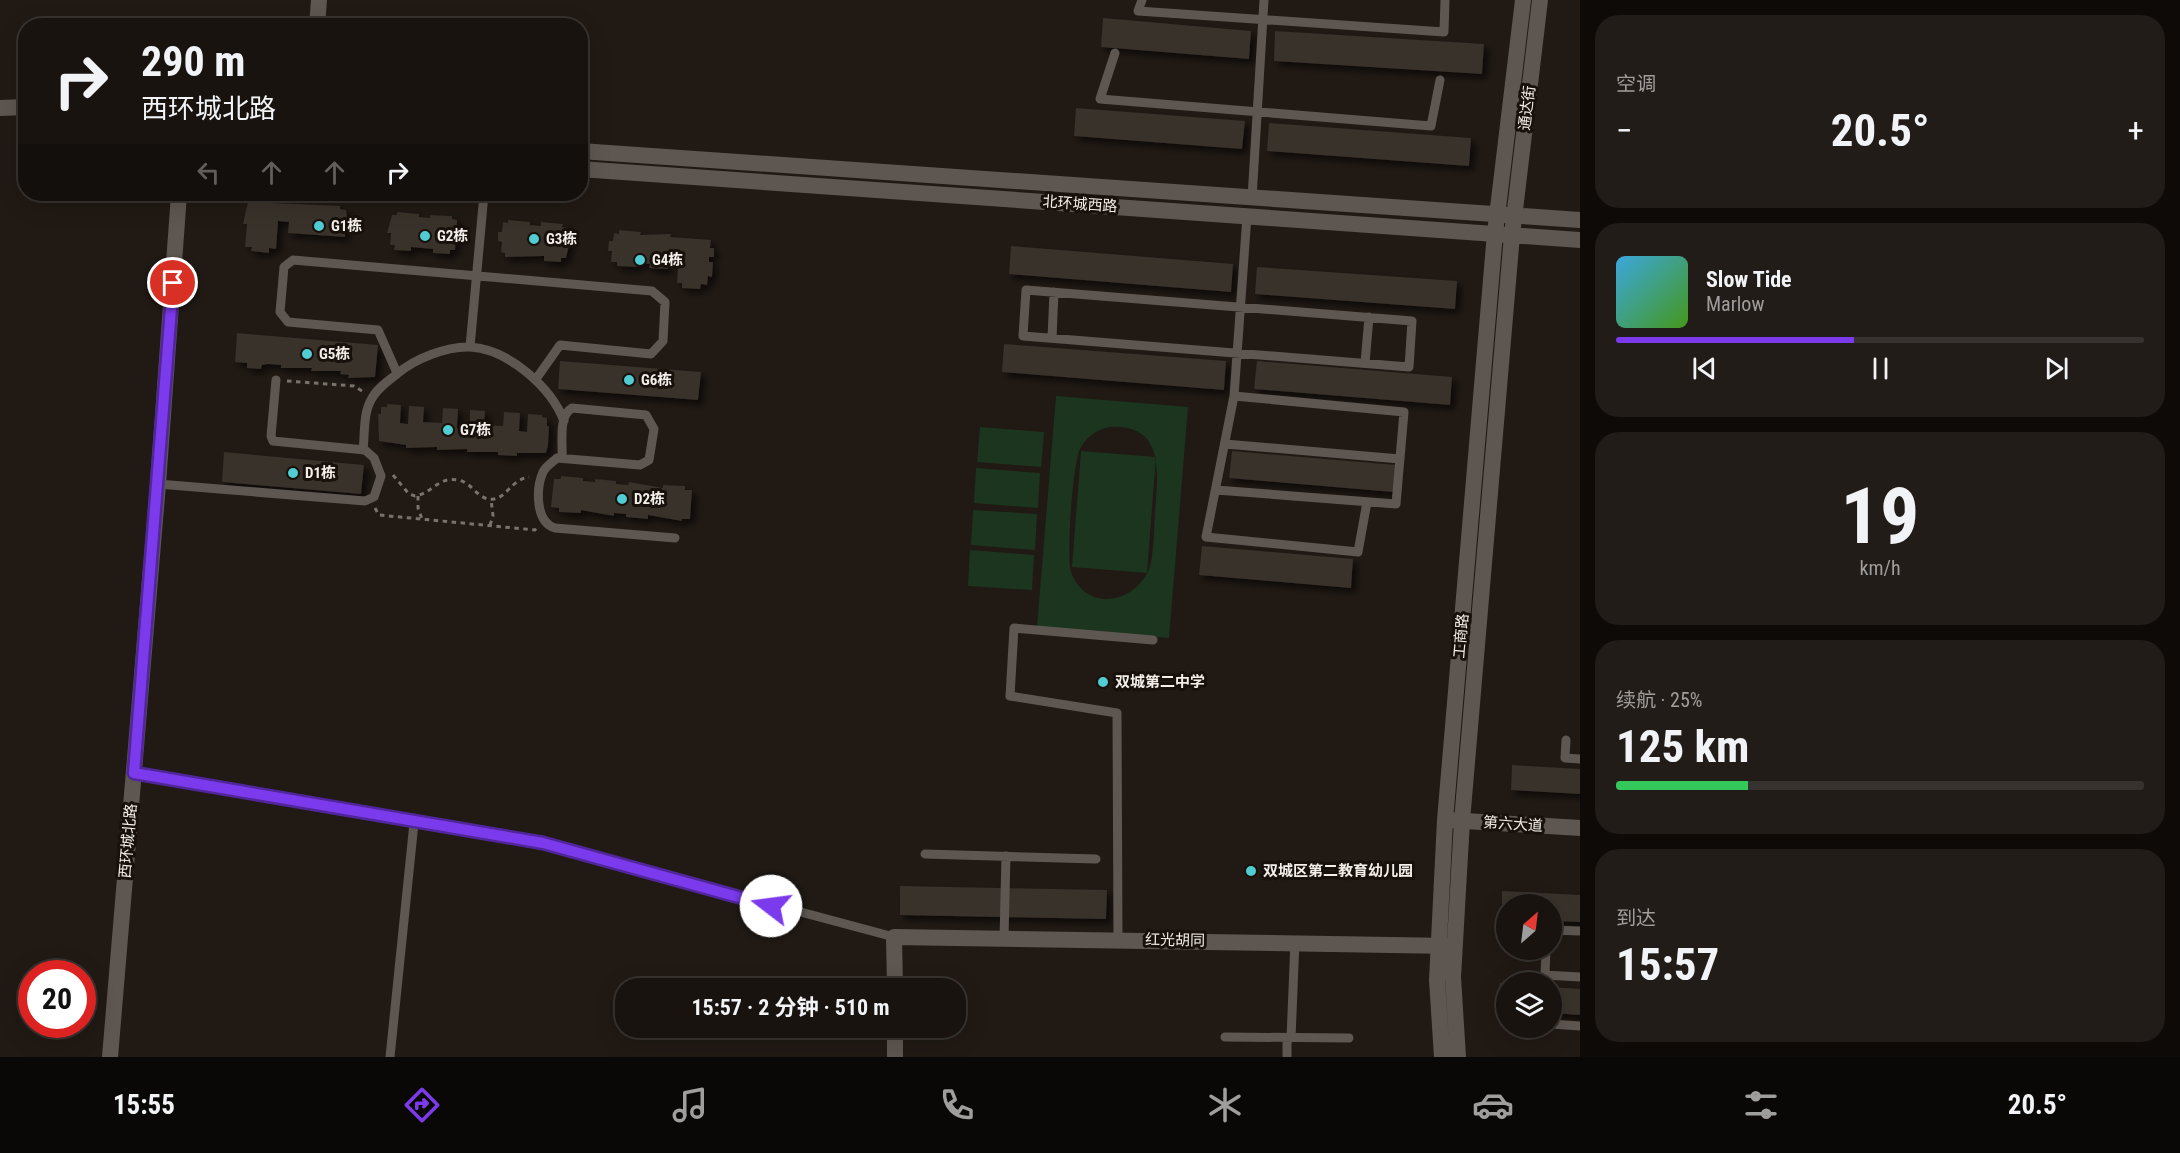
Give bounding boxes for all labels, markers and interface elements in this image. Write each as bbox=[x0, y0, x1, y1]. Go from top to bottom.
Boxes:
text: 290 m bbox=[141, 37, 246, 86]
icon: right bbox=[42, 42, 120, 120]
text: 空调 bbox=[1616, 72, 1656, 96]
street label: 通达街 bbox=[1515, 85, 1539, 131]
text: 西环城北路 bbox=[141, 93, 276, 125]
text: 20.5° bbox=[1831, 104, 1929, 157]
text: − bbox=[1616, 111, 1633, 150]
text: + bbox=[2128, 111, 2144, 150]
icon: left bbox=[192, 156, 225, 189]
icon: ahead bbox=[255, 156, 288, 189]
icon: ahead bbox=[318, 156, 351, 189]
icon: right bbox=[381, 156, 414, 189]
street label: 北环城西路 bbox=[1042, 192, 1118, 216]
place label: G1栋 bbox=[331, 217, 362, 235]
marker: G1栋 bbox=[312, 219, 326, 233]
place label: G2栋 bbox=[437, 227, 468, 245]
marker: G2栋 bbox=[418, 229, 432, 243]
place label: G3栋 bbox=[546, 230, 577, 248]
marker: G3栋 bbox=[527, 232, 541, 246]
place label: G4栋 bbox=[652, 251, 683, 269]
marker: G4栋 bbox=[633, 253, 647, 267]
pin bbox=[147, 257, 198, 308]
icon: arrive bbox=[156, 266, 189, 299]
text: Slow Tide bbox=[1706, 267, 1792, 292]
text: Marlow bbox=[1706, 292, 1764, 316]
place label: G5栋 bbox=[319, 345, 350, 363]
marker: G5栋 bbox=[300, 347, 314, 361]
icon: previous bbox=[1688, 352, 1721, 385]
icon: pause bbox=[1864, 352, 1897, 385]
icon: next bbox=[2040, 352, 2073, 385]
place label: G6栋 bbox=[641, 371, 672, 389]
marker: G6栋 bbox=[622, 373, 636, 387]
place label: G7栋 bbox=[460, 421, 491, 439]
marker: G7栋 bbox=[441, 423, 455, 437]
place label: D1栋 bbox=[305, 464, 336, 482]
marker: D1栋 bbox=[286, 466, 300, 480]
text: 19 bbox=[1841, 471, 1919, 562]
place label: D2栋 bbox=[634, 490, 665, 508]
marker: D2栋 bbox=[615, 492, 629, 506]
text: km/h bbox=[1859, 556, 1901, 580]
street label: 工商路 bbox=[1450, 613, 1472, 659]
place label: 双城第二中学 bbox=[1115, 673, 1205, 691]
marker: 双城第二中学 bbox=[1096, 675, 1110, 689]
text: 续航 · 25% bbox=[1616, 688, 1702, 712]
text: 125 km bbox=[1616, 720, 1749, 773]
street label: 西环城北路 bbox=[116, 803, 140, 879]
street label: 第六大道 bbox=[1482, 813, 1544, 835]
place label: 双城区第二教育幼儿园 bbox=[1263, 862, 1413, 880]
marker: 双城区第二教育幼儿园 bbox=[1244, 864, 1258, 878]
position arrow bbox=[739, 874, 803, 938]
north arrow bbox=[1496, 894, 1562, 960]
map controls bbox=[1496, 894, 1562, 1038]
text: 到达 bbox=[1616, 906, 1656, 930]
street label: 红光胡同 bbox=[1145, 930, 1205, 950]
text: 15:57 bbox=[1616, 938, 1719, 991]
speed limit sign: 20 bbox=[18, 960, 96, 1038]
button: layers bbox=[1496, 972, 1562, 1038]
text: 15:57 · 2 分钟 · 510 m bbox=[691, 995, 890, 1020]
icon: directions bbox=[401, 1084, 443, 1126]
icon: music bbox=[669, 1084, 711, 1126]
icon: phone bbox=[936, 1084, 978, 1126]
icon: climate bbox=[1204, 1084, 1246, 1126]
icon: car bbox=[1472, 1084, 1514, 1126]
icon: filters bbox=[1740, 1084, 1782, 1126]
text: 15:55 bbox=[113, 1089, 175, 1121]
text: 20.5° bbox=[2008, 1089, 2067, 1121]

